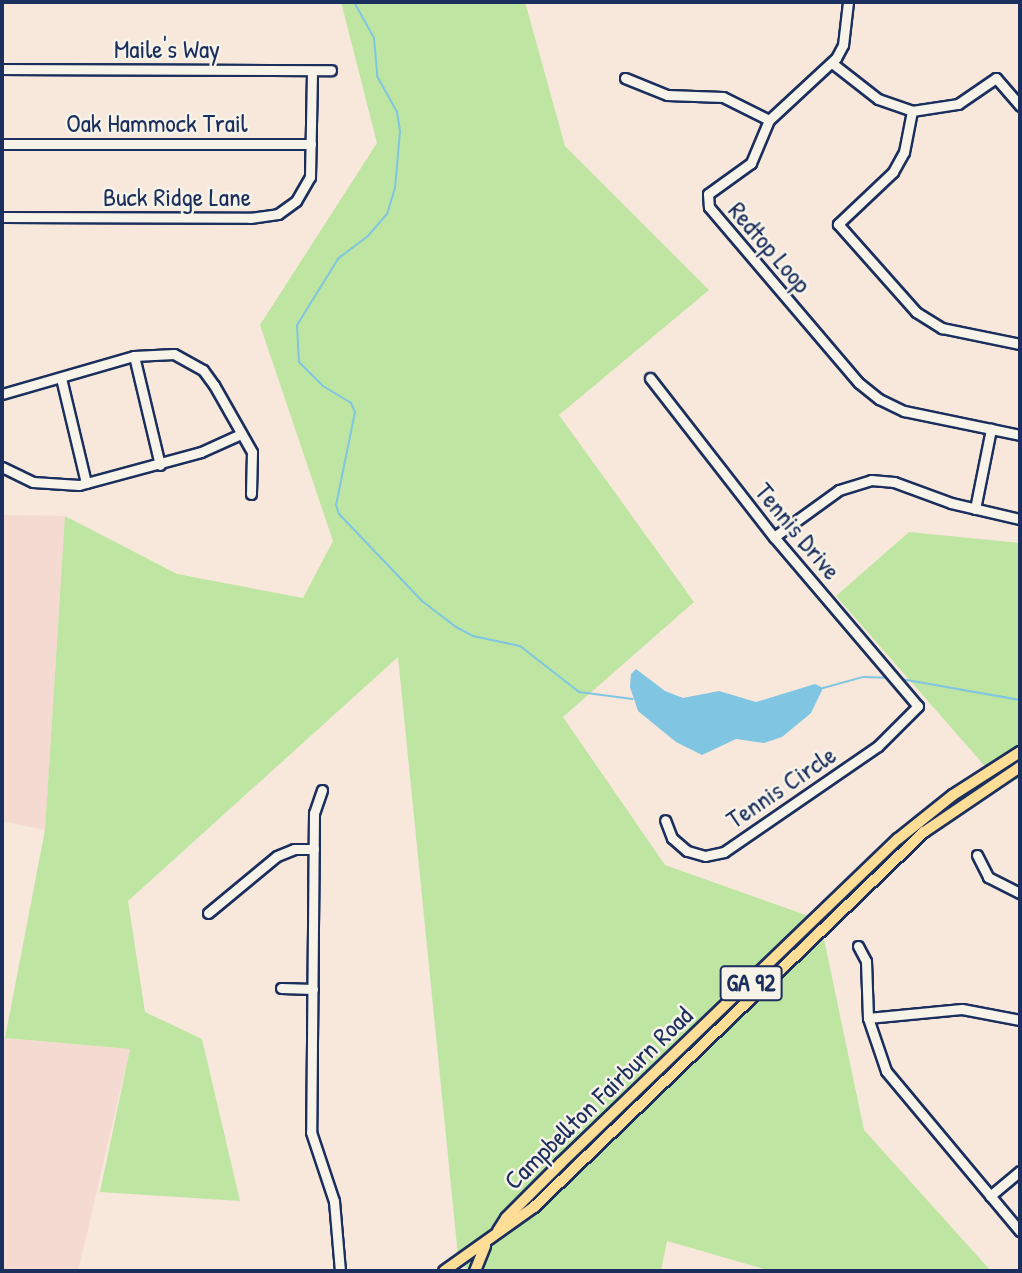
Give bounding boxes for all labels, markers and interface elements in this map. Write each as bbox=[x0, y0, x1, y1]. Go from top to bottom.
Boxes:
street label: Maile's Way bbox=[114, 33, 220, 65]
street label: Oak Hammock Trail bbox=[66, 107, 248, 139]
street label: Buck Ridge Lane bbox=[103, 181, 251, 213]
street label: Redtop Loop bbox=[722, 195, 818, 299]
street label: Tennis Drive bbox=[749, 476, 847, 586]
street label: Tennis Circle bbox=[720, 739, 842, 835]
road number: GA 92 bbox=[720, 962, 782, 1003]
street label: Campbellton Fairburn Road bbox=[497, 1000, 699, 1196]

